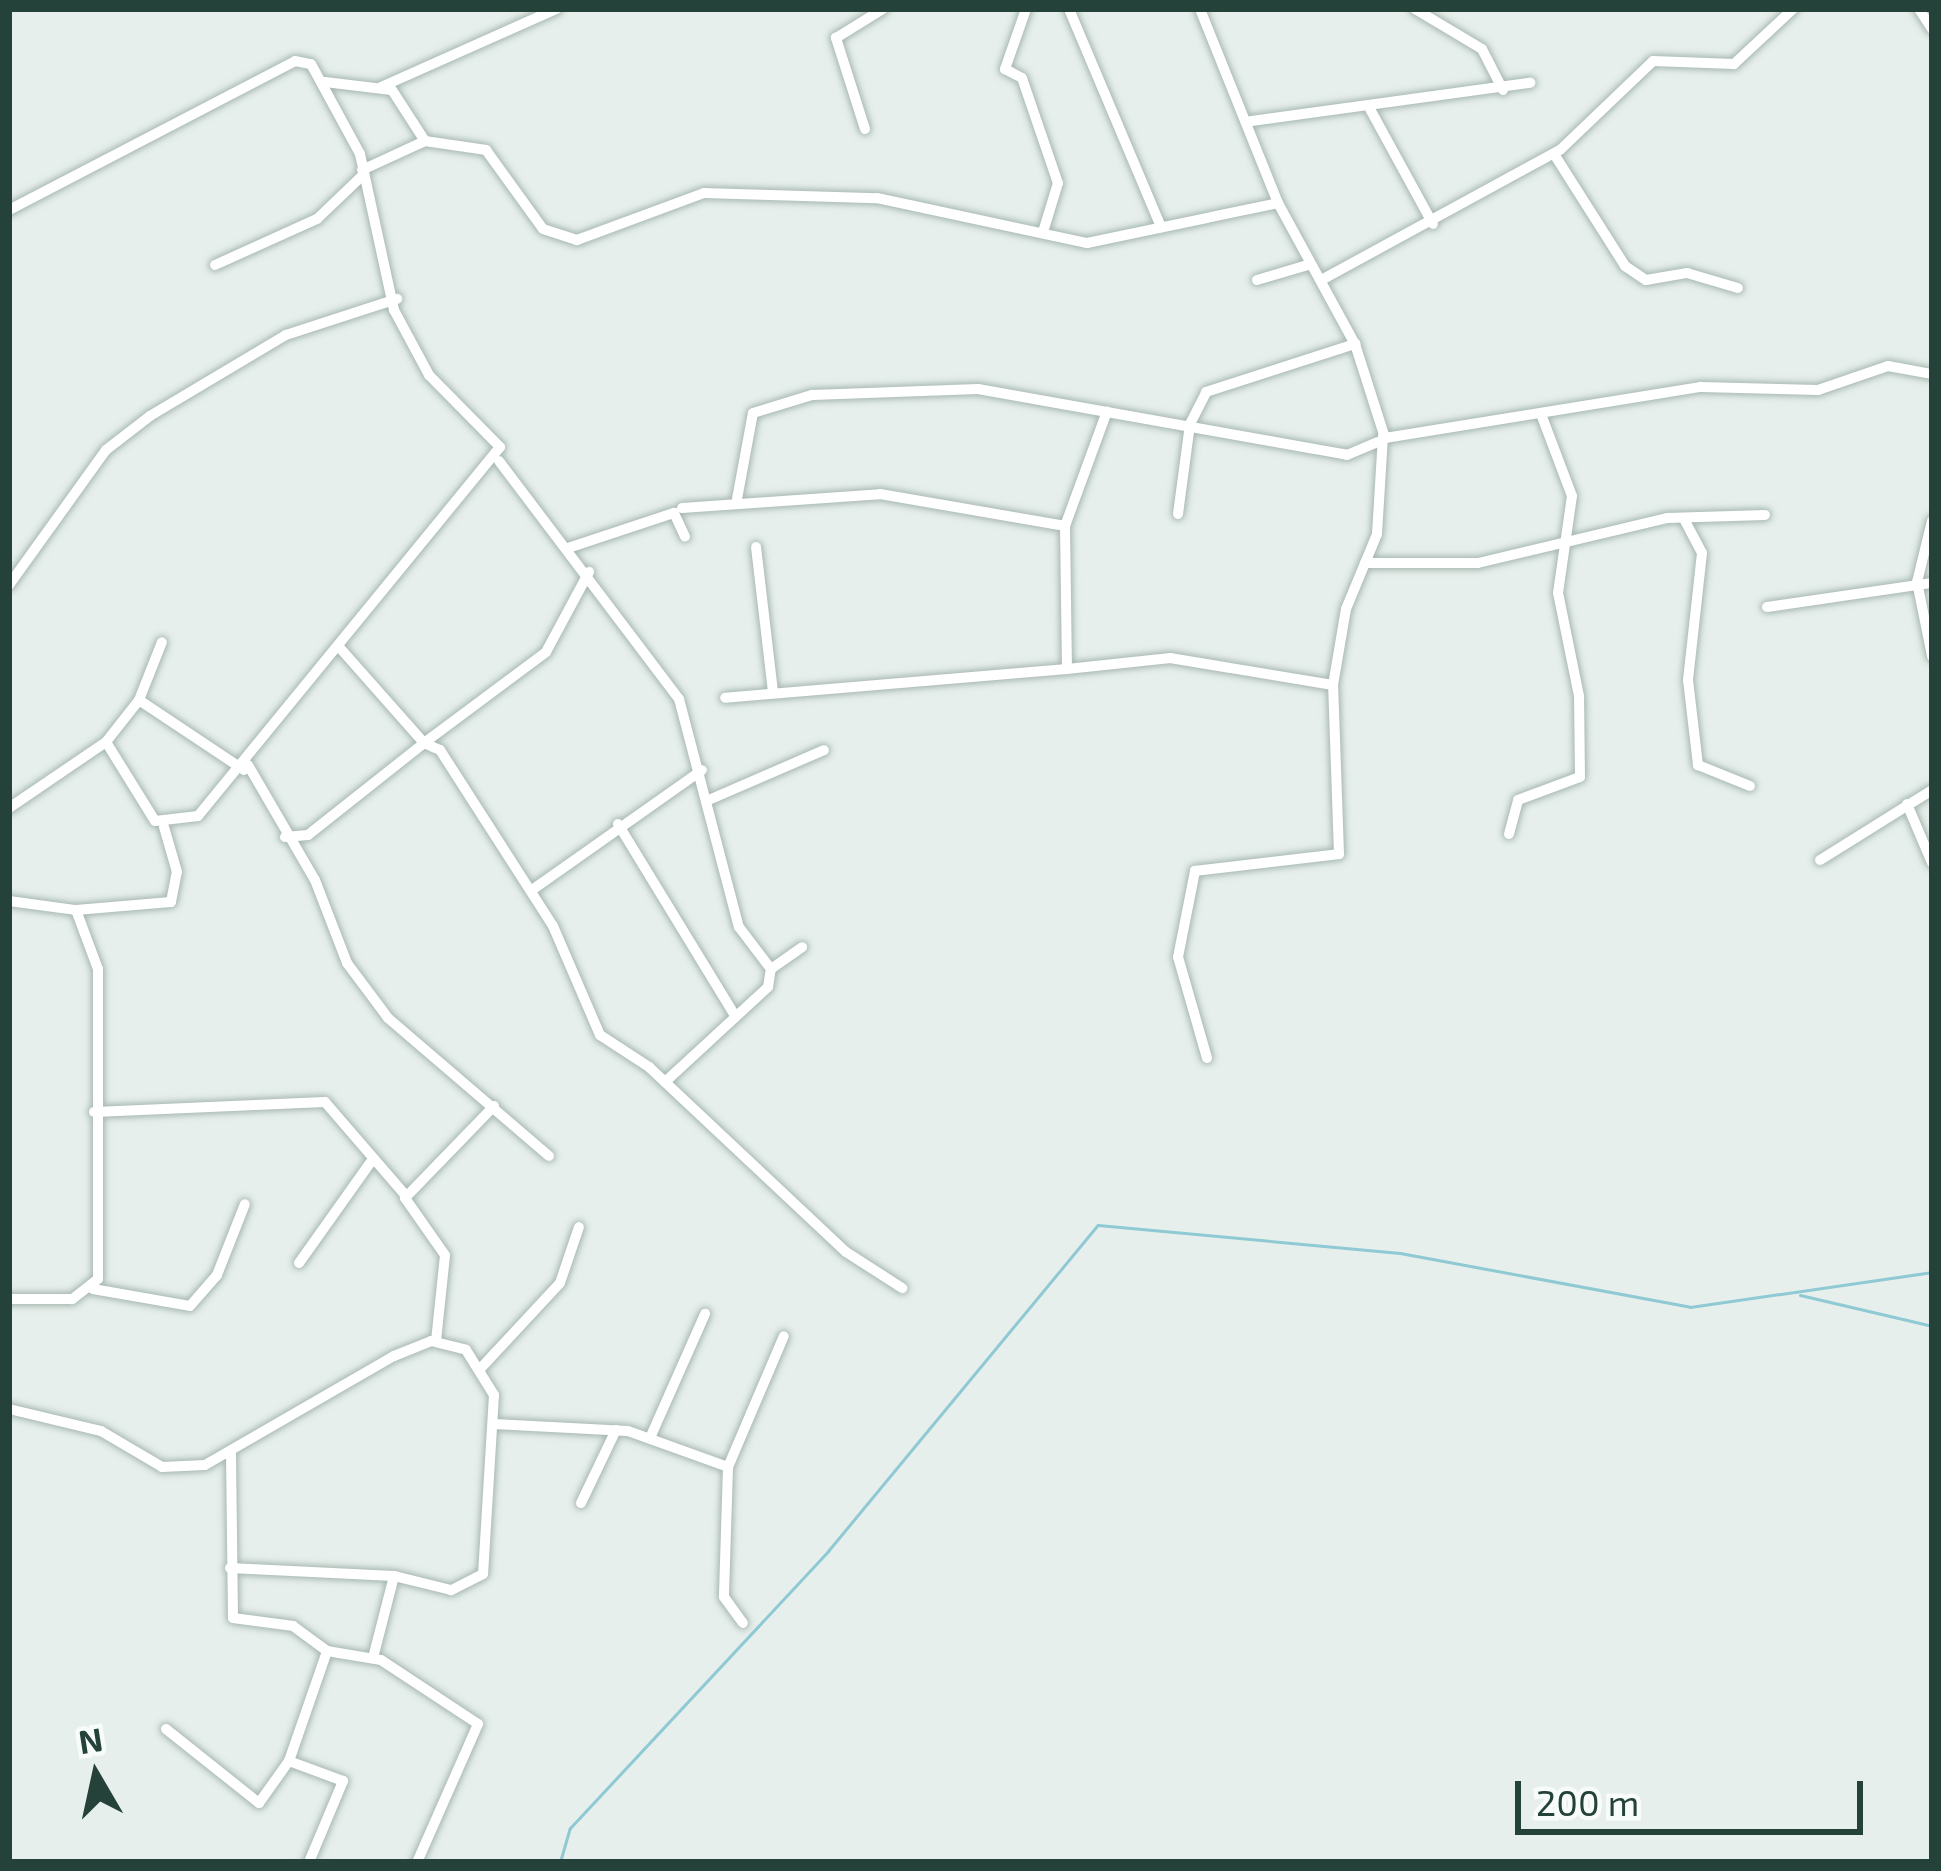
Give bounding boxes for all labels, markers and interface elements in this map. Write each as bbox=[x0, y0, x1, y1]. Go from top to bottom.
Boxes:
north arrow bbox=[36, 1715, 156, 1835]
text: N bbox=[75, 1718, 105, 1761]
scale bar bbox=[1521, 1757, 1869, 1831]
text: 200 m bbox=[1536, 1780, 1639, 1823]

